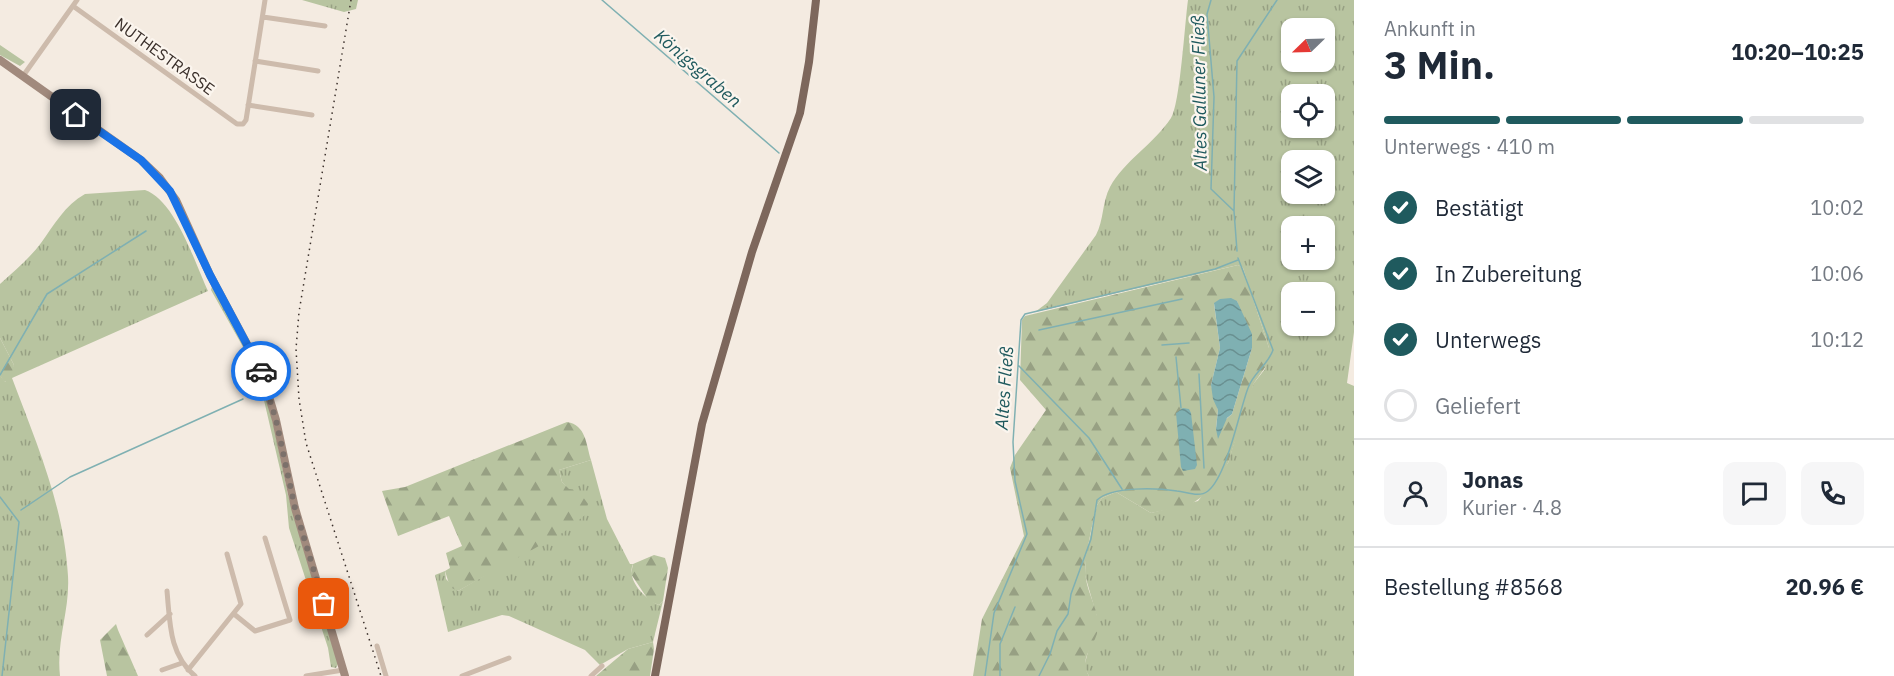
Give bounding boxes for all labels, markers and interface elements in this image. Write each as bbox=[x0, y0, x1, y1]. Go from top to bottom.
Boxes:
street label: NUTHESTRASSE bbox=[111, 13, 219, 99]
water label: Altes Galluner Fließ bbox=[1186, 15, 1212, 172]
text: Ankunft in bbox=[1384, 15, 1476, 42]
north arrow bbox=[1281, 18, 1335, 72]
map controls bbox=[1281, 18, 1335, 336]
water label: Königsgraben bbox=[650, 24, 746, 112]
text: 10:20–10:25 bbox=[1731, 37, 1864, 66]
text: 3 Min. bbox=[1384, 39, 1495, 90]
button: locate bbox=[1281, 84, 1335, 138]
pin bbox=[50, 89, 101, 140]
icon: home bbox=[59, 98, 92, 131]
text: Unterwegs · 410 m bbox=[1384, 133, 1555, 160]
button: layers bbox=[1281, 150, 1335, 204]
icon: check bbox=[1384, 191, 1417, 224]
text: Bestätigt bbox=[1435, 193, 1524, 222]
text: 10:02 bbox=[1810, 194, 1864, 221]
button: + bbox=[1281, 216, 1335, 270]
icon: check bbox=[1384, 257, 1417, 290]
text: In Zubereitung bbox=[1435, 259, 1581, 288]
text: 10:06 bbox=[1810, 260, 1864, 287]
button: − bbox=[1281, 282, 1335, 336]
icon: check bbox=[1384, 323, 1417, 356]
text: Unterwegs bbox=[1435, 325, 1542, 354]
text: 10:12 bbox=[1810, 326, 1864, 353]
courier bbox=[231, 341, 291, 401]
water label: Altes Fließ bbox=[990, 346, 1018, 431]
icon: car bbox=[245, 355, 278, 388]
text: Geliefert bbox=[1435, 391, 1521, 420]
button: person bbox=[1384, 462, 1447, 525]
button: chat bbox=[1723, 462, 1786, 525]
button: phone bbox=[1801, 462, 1864, 525]
text: Jonas bbox=[1462, 465, 1523, 494]
text: Kurier · 4.8 bbox=[1462, 494, 1562, 521]
text: Bestellung #8568 bbox=[1384, 572, 1563, 601]
text: 20.96 € bbox=[1785, 572, 1864, 601]
pin bbox=[298, 578, 349, 629]
icon: bag bbox=[307, 587, 340, 620]

